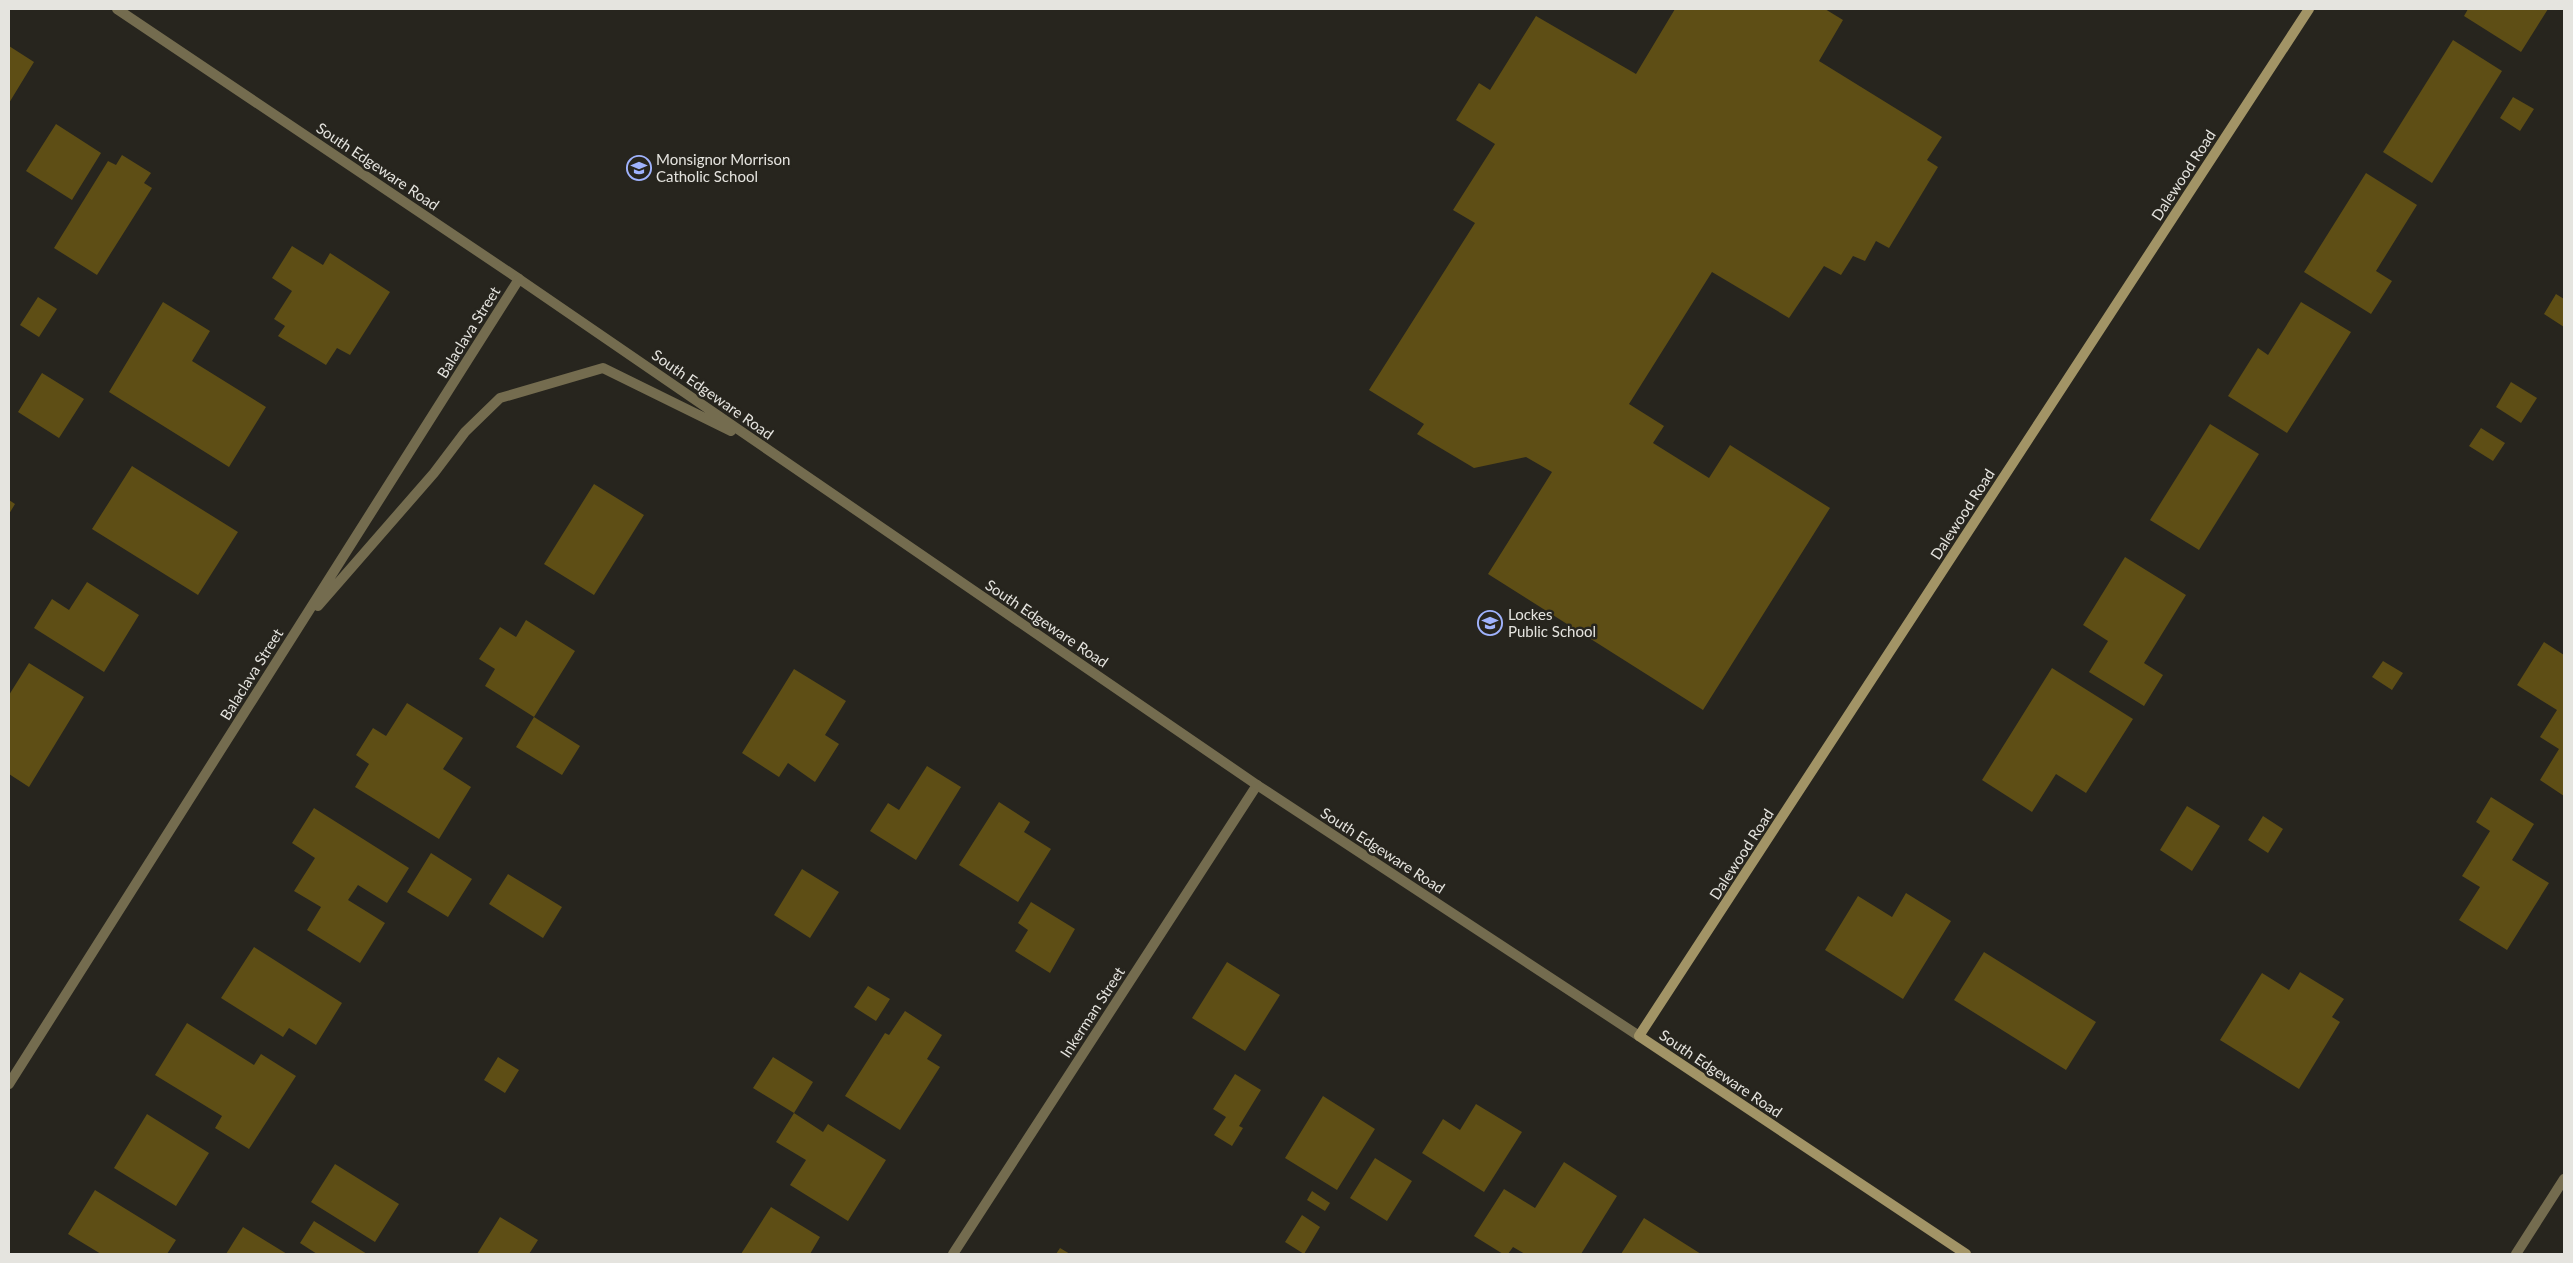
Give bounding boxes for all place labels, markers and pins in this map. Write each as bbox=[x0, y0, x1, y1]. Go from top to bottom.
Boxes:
place label: Monsignor Morrison Catholic School bbox=[656, 150, 790, 185]
school or university icon: Monsignor Morrison Catholic School bbox=[626, 155, 652, 181]
place label: Lockes Public School bbox=[1508, 605, 1596, 640]
school or university icon: Lockes Public School bbox=[1477, 610, 1503, 636]

